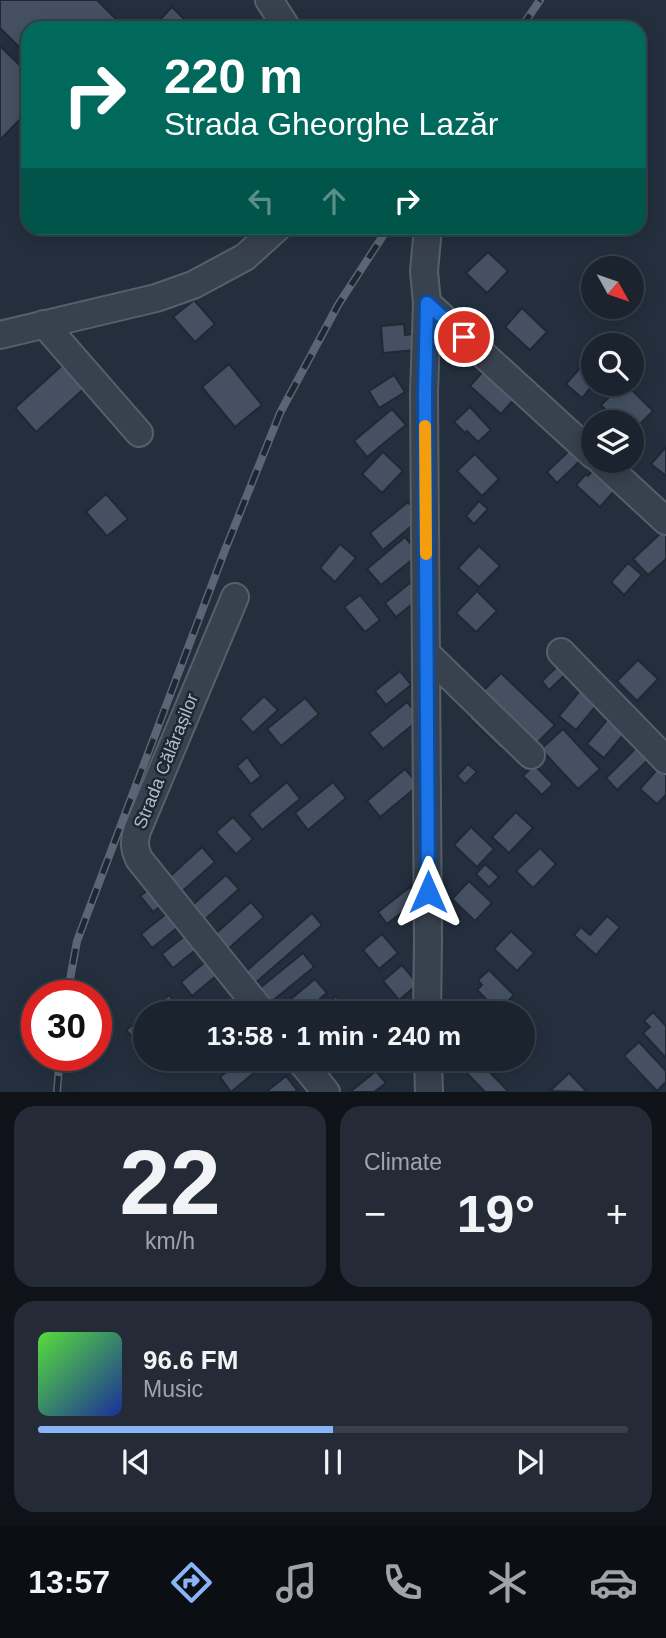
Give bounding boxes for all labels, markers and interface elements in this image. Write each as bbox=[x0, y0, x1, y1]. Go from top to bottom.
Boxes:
icon: right bbox=[49, 49, 140, 140]
text: 220 m bbox=[164, 49, 303, 103]
text: Strada Gheorghe Lazăr bbox=[164, 106, 498, 142]
icon: left bbox=[242, 182, 280, 220]
icon: ahead bbox=[315, 182, 353, 220]
icon: right bbox=[388, 182, 426, 220]
north arrow bbox=[581, 256, 644, 318]
map controls bbox=[581, 256, 644, 473]
pin bbox=[434, 307, 494, 367]
icon: arrive bbox=[445, 318, 483, 356]
button: search bbox=[581, 333, 644, 396]
button: layers bbox=[581, 410, 644, 473]
street label: Strada Călărașilor bbox=[130, 690, 202, 832]
position arrow bbox=[391, 855, 465, 929]
speed limit sign: 30 bbox=[21, 980, 112, 1071]
text: 13:58 · 1 min · 240 m bbox=[207, 1021, 461, 1051]
text: 22 bbox=[119, 1132, 221, 1233]
text: Climate bbox=[364, 1149, 442, 1175]
text: 19° bbox=[457, 1185, 535, 1243]
text: − bbox=[364, 1193, 386, 1235]
text: + bbox=[606, 1193, 628, 1235]
text: km/h bbox=[145, 1228, 195, 1254]
text: 96.6 FM bbox=[143, 1345, 238, 1375]
text: Music bbox=[143, 1376, 203, 1402]
icon: previous bbox=[117, 1443, 155, 1481]
icon: pause bbox=[314, 1443, 352, 1481]
icon: next bbox=[511, 1443, 549, 1481]
icon: directions bbox=[167, 1558, 216, 1607]
icon: music bbox=[272, 1558, 321, 1607]
icon: phone bbox=[378, 1558, 427, 1607]
icon: climate bbox=[483, 1558, 532, 1607]
icon: car bbox=[589, 1558, 638, 1607]
text: 13:57 bbox=[28, 1564, 110, 1600]

